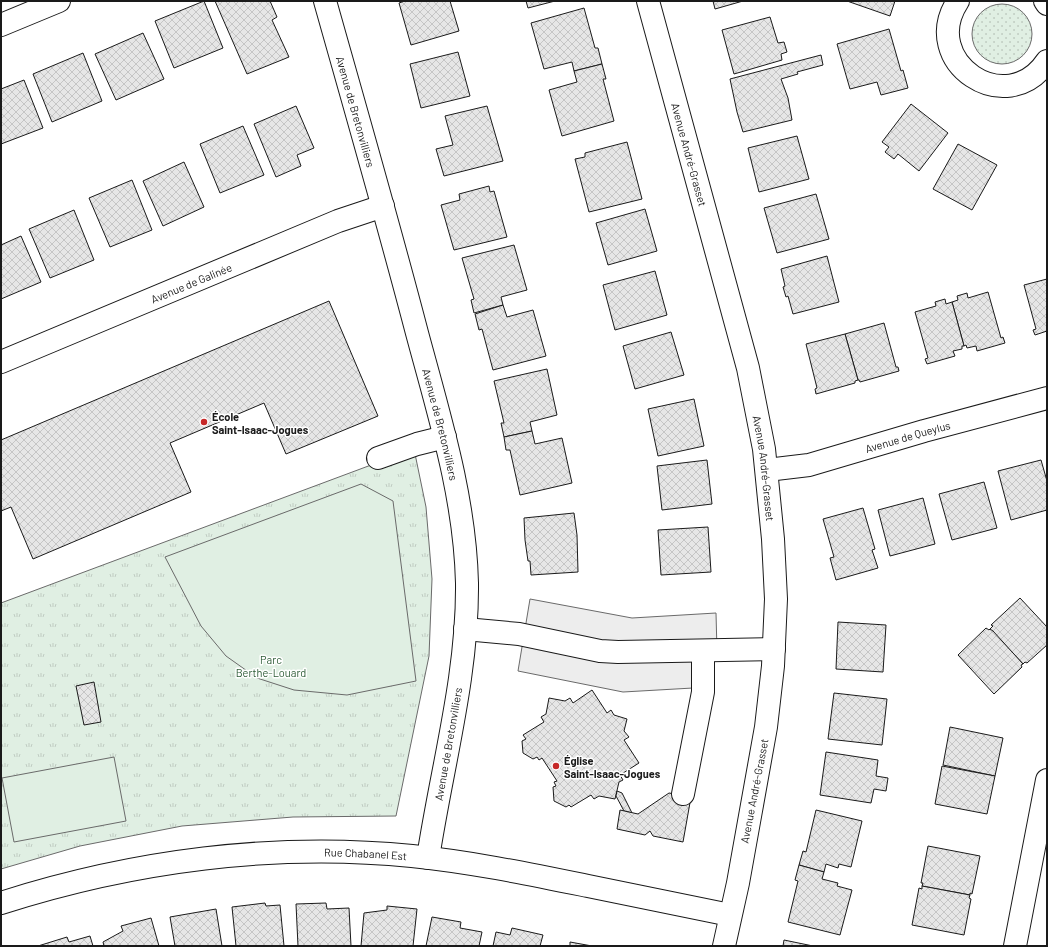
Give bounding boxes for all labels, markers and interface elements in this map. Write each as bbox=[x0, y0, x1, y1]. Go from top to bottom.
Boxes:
street label: Avenue de Bretonvilliers bbox=[334, 55, 378, 169]
street label: Avenue André-Grasset bbox=[670, 101, 710, 208]
street label: Avenue de Galinée bbox=[149, 260, 234, 305]
street label: Avenue de Bretonvilliers bbox=[420, 367, 461, 481]
place label: École Saint-Isaac-Jogues bbox=[212, 410, 309, 436]
street label: Avenue André-Grasset bbox=[751, 414, 778, 522]
marker: École Saint-Isaac-Jogues bbox=[199, 417, 209, 427]
street label: Avenue de Queylus bbox=[863, 418, 952, 455]
park label: Parc Berthe-Louard bbox=[236, 653, 306, 679]
street label: Avenue de Bretonvilliers bbox=[432, 686, 464, 802]
street label: Avenue André-Grasset bbox=[737, 738, 771, 844]
place label: Église Saint-Isaac-Jogues bbox=[564, 754, 661, 780]
marker: Église Saint-Isaac-Jogues bbox=[551, 761, 561, 771]
street label: Rue Chabanel Est bbox=[324, 845, 408, 862]

